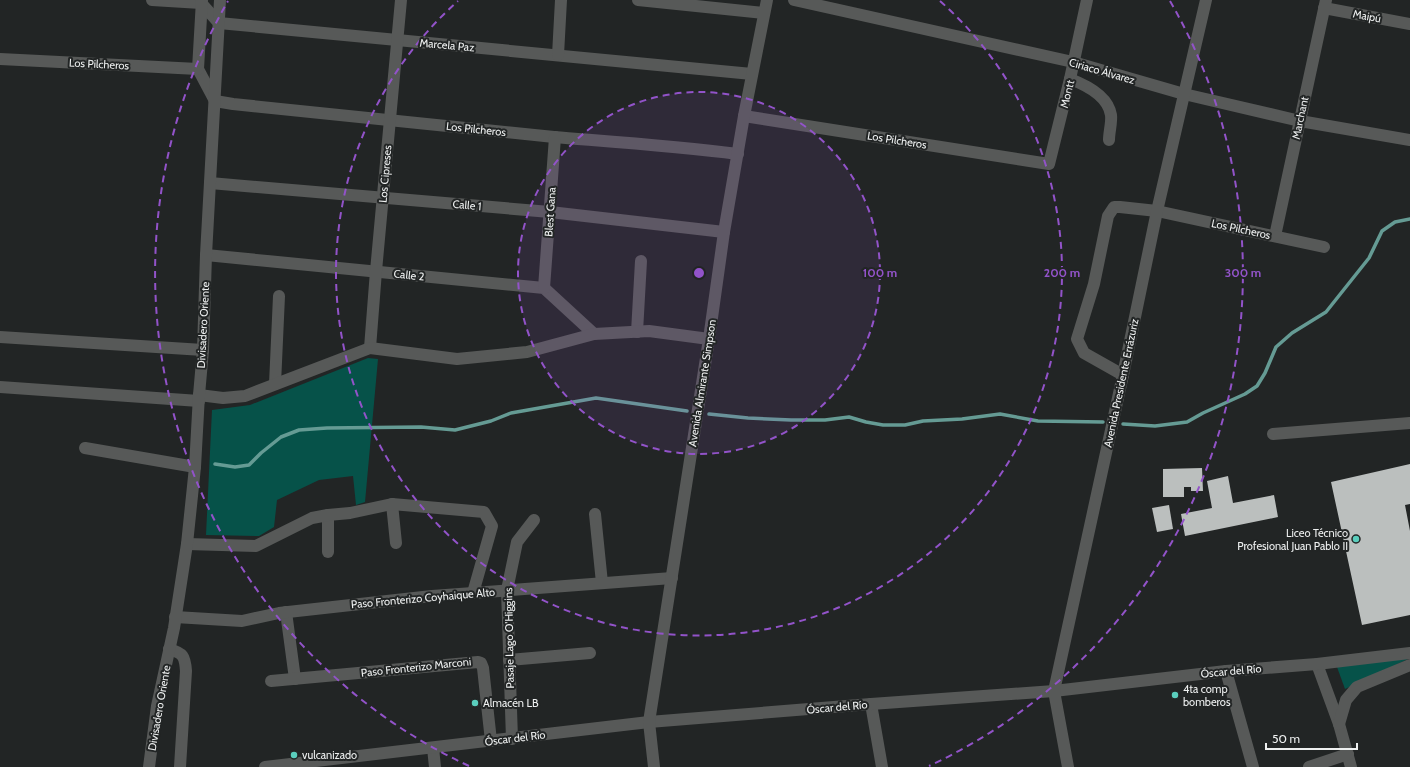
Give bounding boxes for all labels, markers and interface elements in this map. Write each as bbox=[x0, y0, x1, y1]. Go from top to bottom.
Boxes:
street label: Maipú bbox=[1352, 6, 1382, 26]
street label: Marcela Paz bbox=[419, 36, 475, 54]
street label: Los Pilcheros bbox=[69, 55, 130, 73]
street label: Ciriaco Álvarez bbox=[1067, 55, 1137, 87]
street label: Montt bbox=[1057, 78, 1077, 109]
street label: Marchant bbox=[1289, 95, 1311, 141]
street label: Los Pilcheros bbox=[445, 119, 507, 139]
street label: Los Pilcheros bbox=[866, 128, 928, 152]
street label: Los Cipreses bbox=[376, 144, 395, 203]
street label: Blest Gana bbox=[541, 186, 559, 237]
street label: Calle 1 bbox=[452, 197, 482, 213]
street label: Los Pilcheros bbox=[1210, 216, 1272, 242]
text: 100 m bbox=[863, 265, 897, 280]
text: 200 m bbox=[1044, 265, 1080, 280]
text: 300 m bbox=[1225, 265, 1261, 280]
street label: Calle 2 bbox=[393, 266, 425, 284]
centre of rings bbox=[692, 266, 706, 280]
street label: Divisadero Oriente bbox=[194, 281, 212, 369]
street label: Avenida Presidente Errázuriz bbox=[1100, 317, 1142, 449]
street label: Avenida Almirante Simpson bbox=[685, 318, 719, 448]
place label: Liceo Técnico Profesional Juan Pablo II bbox=[1237, 526, 1348, 553]
marker: Liceo Técnico Profesional Juan Pablo II bbox=[1351, 534, 1361, 544]
street label: Paso Fronterizo Coyhaique Alto bbox=[350, 585, 496, 611]
street label: Pasaje Lago O'Higgins bbox=[501, 587, 517, 689]
street label: Paso Fronterizo Marconi bbox=[360, 654, 472, 680]
street label: Óscar del Río bbox=[1200, 661, 1262, 681]
street label: Divisadero Oriente bbox=[145, 664, 173, 752]
place label: 4ta comp bomberos bbox=[1183, 682, 1231, 709]
marker: 4ta comp bomberos bbox=[1170, 690, 1180, 700]
place label: Almacén LB bbox=[483, 696, 539, 710]
street label: Óscar del Río bbox=[806, 697, 868, 717]
marker: Almacén LB bbox=[470, 698, 480, 708]
scale bar bbox=[1266, 725, 1357, 751]
street label: Óscar del Río bbox=[484, 727, 546, 749]
text: 50 m bbox=[1272, 731, 1300, 746]
place label: vulcanizado bbox=[302, 748, 357, 762]
marker: vulcanizado bbox=[289, 750, 299, 760]

